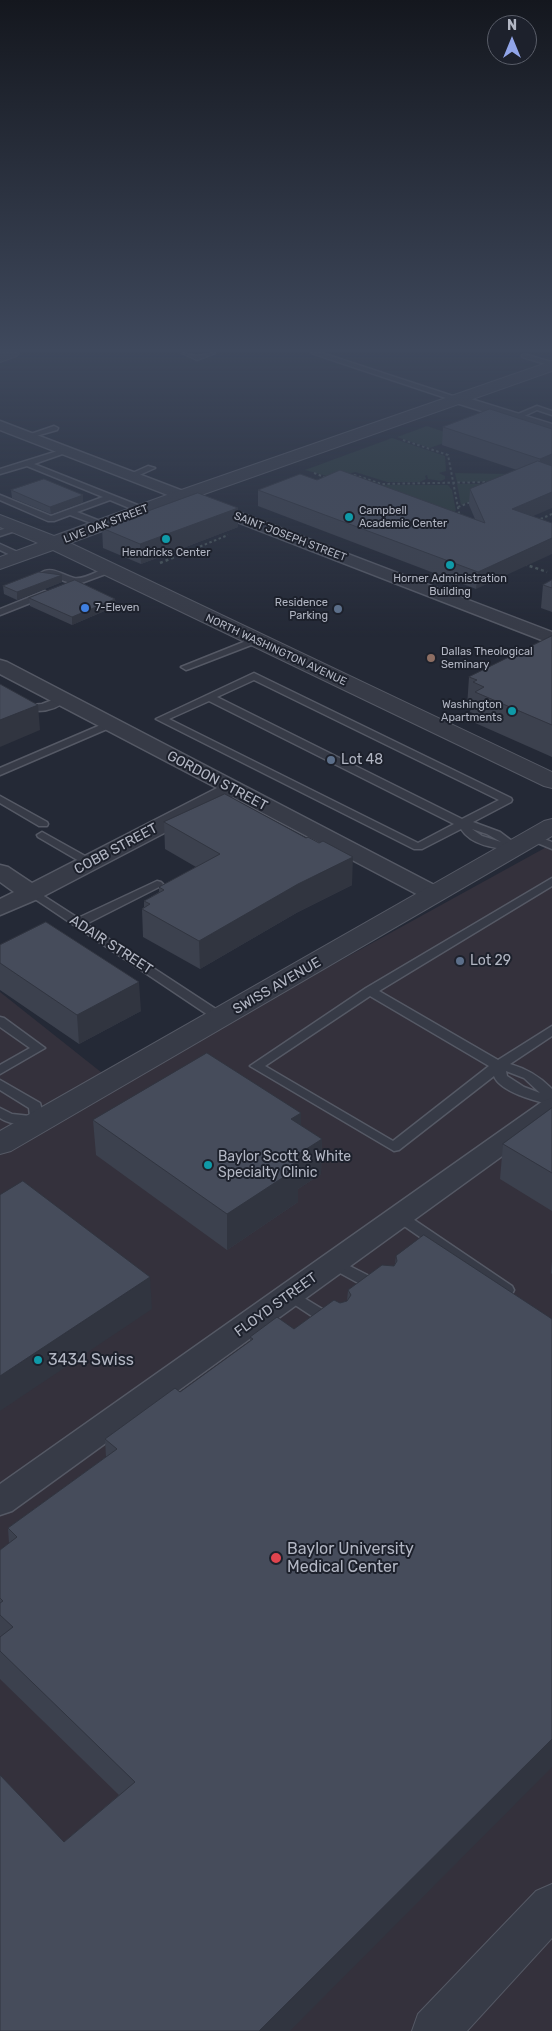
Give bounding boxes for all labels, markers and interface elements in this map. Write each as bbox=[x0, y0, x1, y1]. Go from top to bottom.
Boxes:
north arrow bbox=[487, 15, 537, 65]
text: N bbox=[507, 17, 517, 34]
street label: LIVE OAK STREET bbox=[62, 502, 150, 546]
place label: Campbell Academic Center bbox=[359, 504, 447, 530]
street label: SAINT JOSEPH STREET bbox=[232, 509, 348, 565]
marker: Campbell Academic Center bbox=[343, 511, 355, 523]
marker: Hendricks Center bbox=[160, 533, 172, 545]
place label: Hendricks Center bbox=[122, 546, 210, 560]
marker: Horner Administration Building bbox=[444, 559, 456, 571]
place label: Horner Administration Building bbox=[393, 572, 507, 598]
place label: Residence Parking bbox=[275, 596, 328, 622]
place label: 7-Eleven bbox=[95, 601, 140, 615]
marker: 7-Eleven bbox=[79, 602, 91, 614]
marker: Residence Parking bbox=[332, 603, 344, 615]
street label: NORTH WASHINGTON AVENUE bbox=[203, 611, 349, 689]
place label: Dallas Theological Seminary bbox=[441, 645, 533, 671]
marker: Dallas Theological Seminary bbox=[425, 652, 437, 664]
place label: Washington Apartments bbox=[441, 698, 502, 724]
marker: Washington Apartments bbox=[506, 705, 518, 717]
street label: GORDON STREET bbox=[164, 747, 270, 815]
place label: Lot 48 bbox=[341, 752, 383, 768]
marker: Lot 48 bbox=[325, 754, 337, 766]
street label: COBB STREET bbox=[71, 820, 161, 878]
street label: ADAIR STREET bbox=[66, 912, 156, 978]
place label: Lot 29 bbox=[470, 953, 511, 969]
street label: SWISS AVENUE bbox=[230, 954, 324, 1018]
marker: Lot 29 bbox=[454, 955, 466, 967]
place label: Baylor Scott & White Specialty Clinic bbox=[218, 1149, 351, 1182]
marker: Baylor Scott & White Specialty Clinic bbox=[202, 1159, 214, 1171]
street label: FLOYD STREET bbox=[231, 1269, 321, 1341]
place label: 3434 Swiss bbox=[48, 1350, 134, 1370]
marker: 3434 Swiss bbox=[32, 1354, 44, 1366]
place label: Baylor University Medical Center bbox=[287, 1539, 414, 1577]
marker: Baylor University Medical Center bbox=[269, 1551, 283, 1565]

